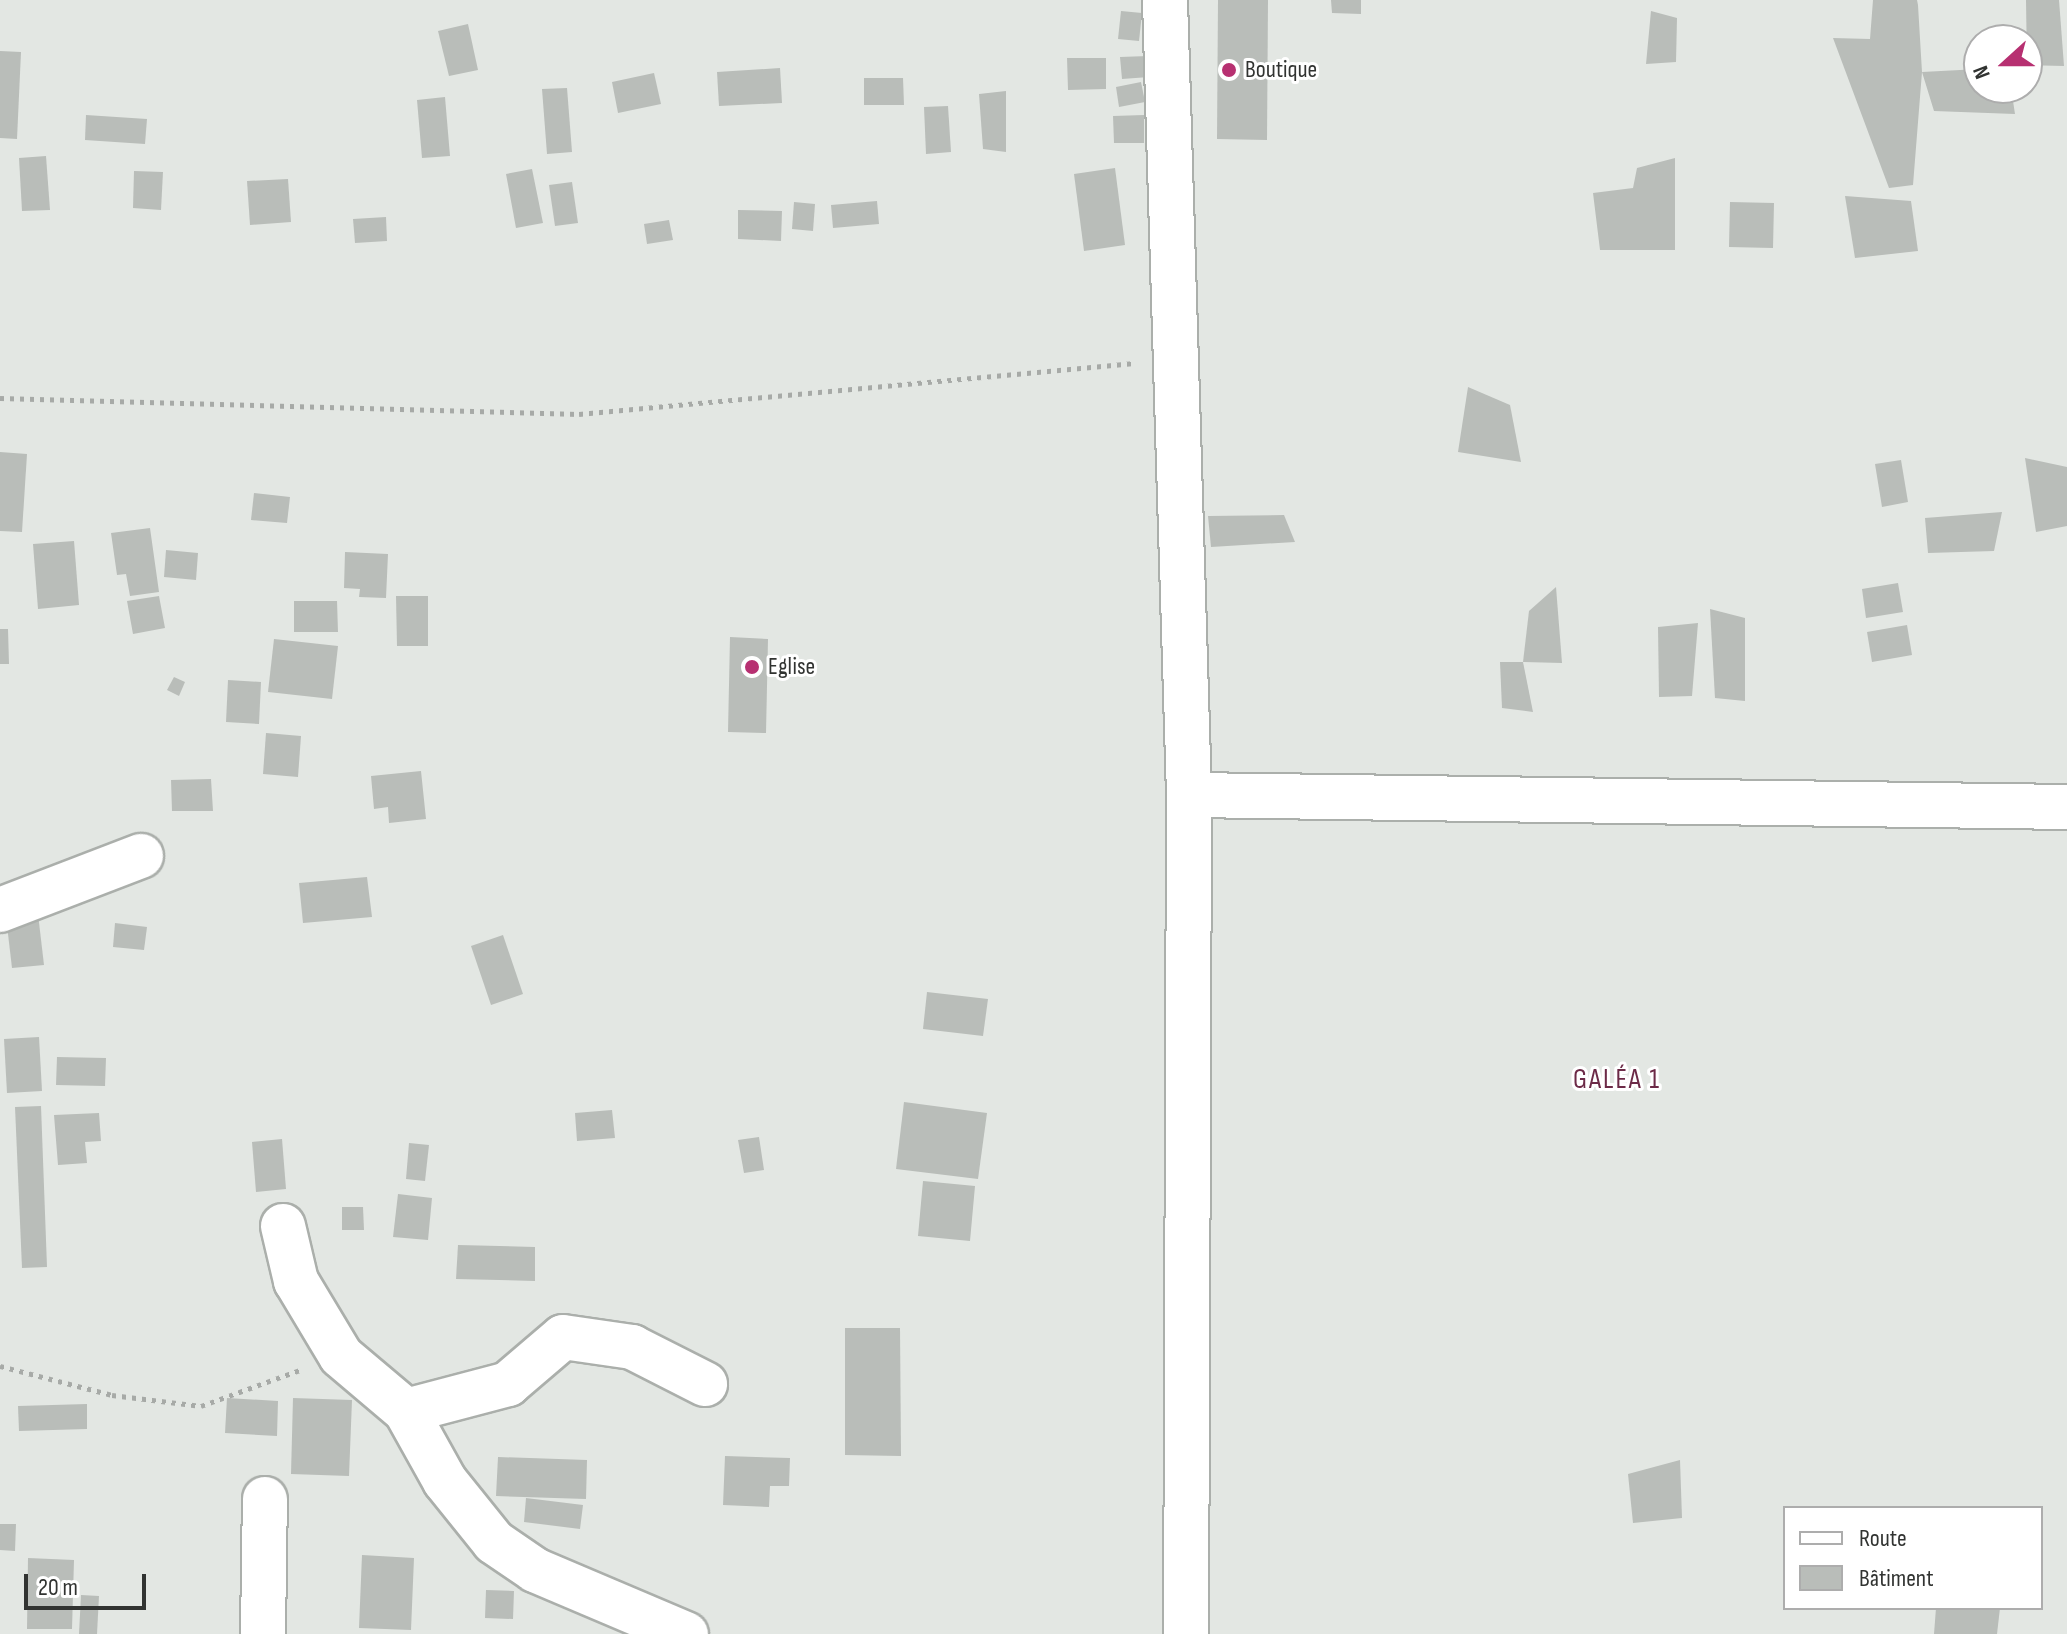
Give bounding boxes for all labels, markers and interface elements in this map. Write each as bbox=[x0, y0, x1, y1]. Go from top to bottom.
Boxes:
north arrow bbox=[1963, 24, 2043, 104]
place label: Boutique bbox=[1245, 56, 1317, 84]
marker: Boutique bbox=[1220, 61, 1238, 79]
text: N bbox=[1967, 62, 1997, 82]
place label: Eglise bbox=[768, 653, 815, 681]
marker: Eglise bbox=[743, 658, 761, 676]
district label: GALÉA 1 bbox=[1573, 1063, 1661, 1097]
legend bbox=[1783, 1506, 2043, 1610]
text: Route bbox=[1859, 1524, 1907, 1553]
scale bar bbox=[28, 1558, 150, 1608]
text: Bâtiment bbox=[1859, 1564, 1934, 1593]
text: 20 m bbox=[38, 1573, 78, 1602]

